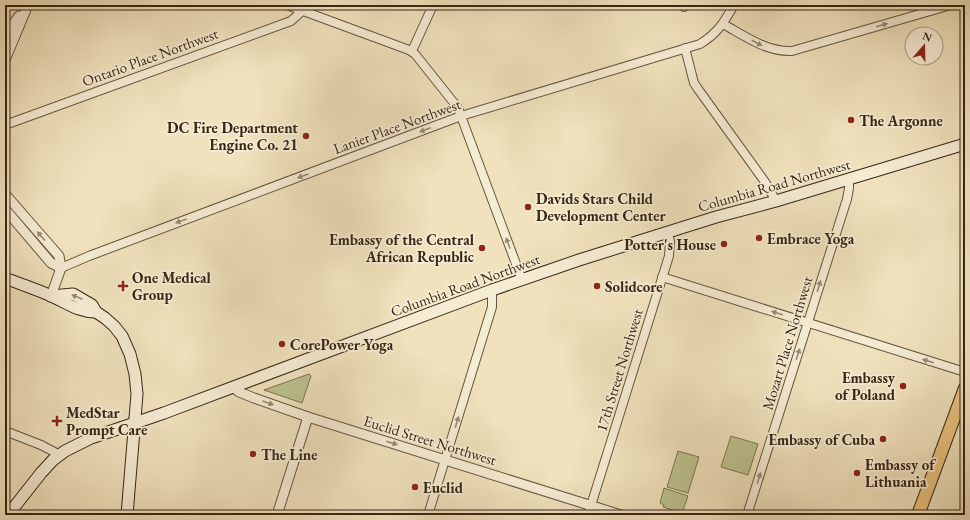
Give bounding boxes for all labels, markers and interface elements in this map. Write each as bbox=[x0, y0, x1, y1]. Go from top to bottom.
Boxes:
one-way arrow bbox=[876, 22, 888, 28]
street label: Ontario Place Northwest bbox=[79, 23, 221, 90]
north arrow bbox=[904, 26, 944, 66]
text: N bbox=[921, 29, 934, 45]
one-way arrow bbox=[751, 40, 763, 46]
street label: Lanier Place Northwest bbox=[331, 94, 464, 158]
place label: The Argonne bbox=[859, 111, 943, 130]
marker: The Argonne bbox=[846, 115, 856, 125]
place label: DC Fire Department Engine Co. 21 bbox=[167, 118, 298, 154]
one-way arrow bbox=[419, 128, 431, 134]
marker: DC Fire Department Engine Co. 21 bbox=[301, 131, 311, 141]
street label: Columbia Road Northwest bbox=[696, 154, 853, 216]
one-way arrow bbox=[297, 173, 309, 179]
place label: Davids Stars Child Development Center bbox=[536, 189, 666, 225]
marker: Davids Stars Child Development Center bbox=[523, 202, 533, 212]
one-way arrow bbox=[175, 219, 187, 225]
place label: Embrace Yoga bbox=[767, 229, 855, 248]
place label: Embassy of the Central African Republic bbox=[329, 230, 475, 266]
one-way arrow bbox=[37, 231, 46, 241]
marker: Embrace Yoga bbox=[754, 233, 764, 243]
place label: Potter's House bbox=[624, 235, 716, 254]
one-way arrow bbox=[505, 237, 511, 249]
marker: Potter's House bbox=[719, 239, 729, 249]
marker: Embassy of the Central African Republic bbox=[477, 243, 487, 253]
street label: Columbia Road Northwest bbox=[388, 249, 543, 321]
place label: One Medical Group bbox=[132, 268, 212, 304]
street label: Mozart Place Northwest bbox=[758, 273, 816, 412]
place label: Solidcore bbox=[605, 277, 663, 296]
marker: One Medical Group bbox=[117, 280, 129, 292]
one-way arrow bbox=[816, 280, 822, 292]
marker: Solidcore bbox=[592, 281, 602, 291]
one-way arrow bbox=[70, 294, 82, 300]
street label: 17th Street Northwest bbox=[591, 306, 647, 434]
one-way arrow bbox=[771, 310, 783, 316]
place label: CorePower Yoga bbox=[290, 335, 394, 354]
marker: CorePower Yoga bbox=[277, 339, 287, 349]
one-way arrow bbox=[795, 347, 801, 359]
one-way arrow bbox=[921, 357, 933, 363]
place label: Embassy of Poland bbox=[835, 368, 896, 404]
marker: Embassy of Poland bbox=[898, 381, 908, 391]
one-way arrow bbox=[262, 400, 274, 406]
place label: MedStar Prompt Care bbox=[66, 403, 147, 439]
street label: Euclid Street Northwest bbox=[361, 411, 499, 469]
marker: MedStar Prompt Care bbox=[51, 415, 63, 427]
one-way arrow bbox=[454, 416, 460, 428]
place label: Embassy of Cuba bbox=[768, 430, 875, 449]
marker: Embassy of Cuba bbox=[878, 434, 888, 444]
one-way arrow bbox=[386, 440, 398, 446]
place label: The Line bbox=[261, 445, 318, 464]
marker: The Line bbox=[248, 449, 258, 459]
place label: Embassy of Lithuania bbox=[865, 455, 937, 491]
marker: Embassy of Lithuania bbox=[852, 468, 862, 478]
one-way arrow bbox=[756, 471, 762, 483]
place label: Euclid bbox=[423, 478, 464, 497]
marker: Euclid bbox=[410, 482, 420, 492]

